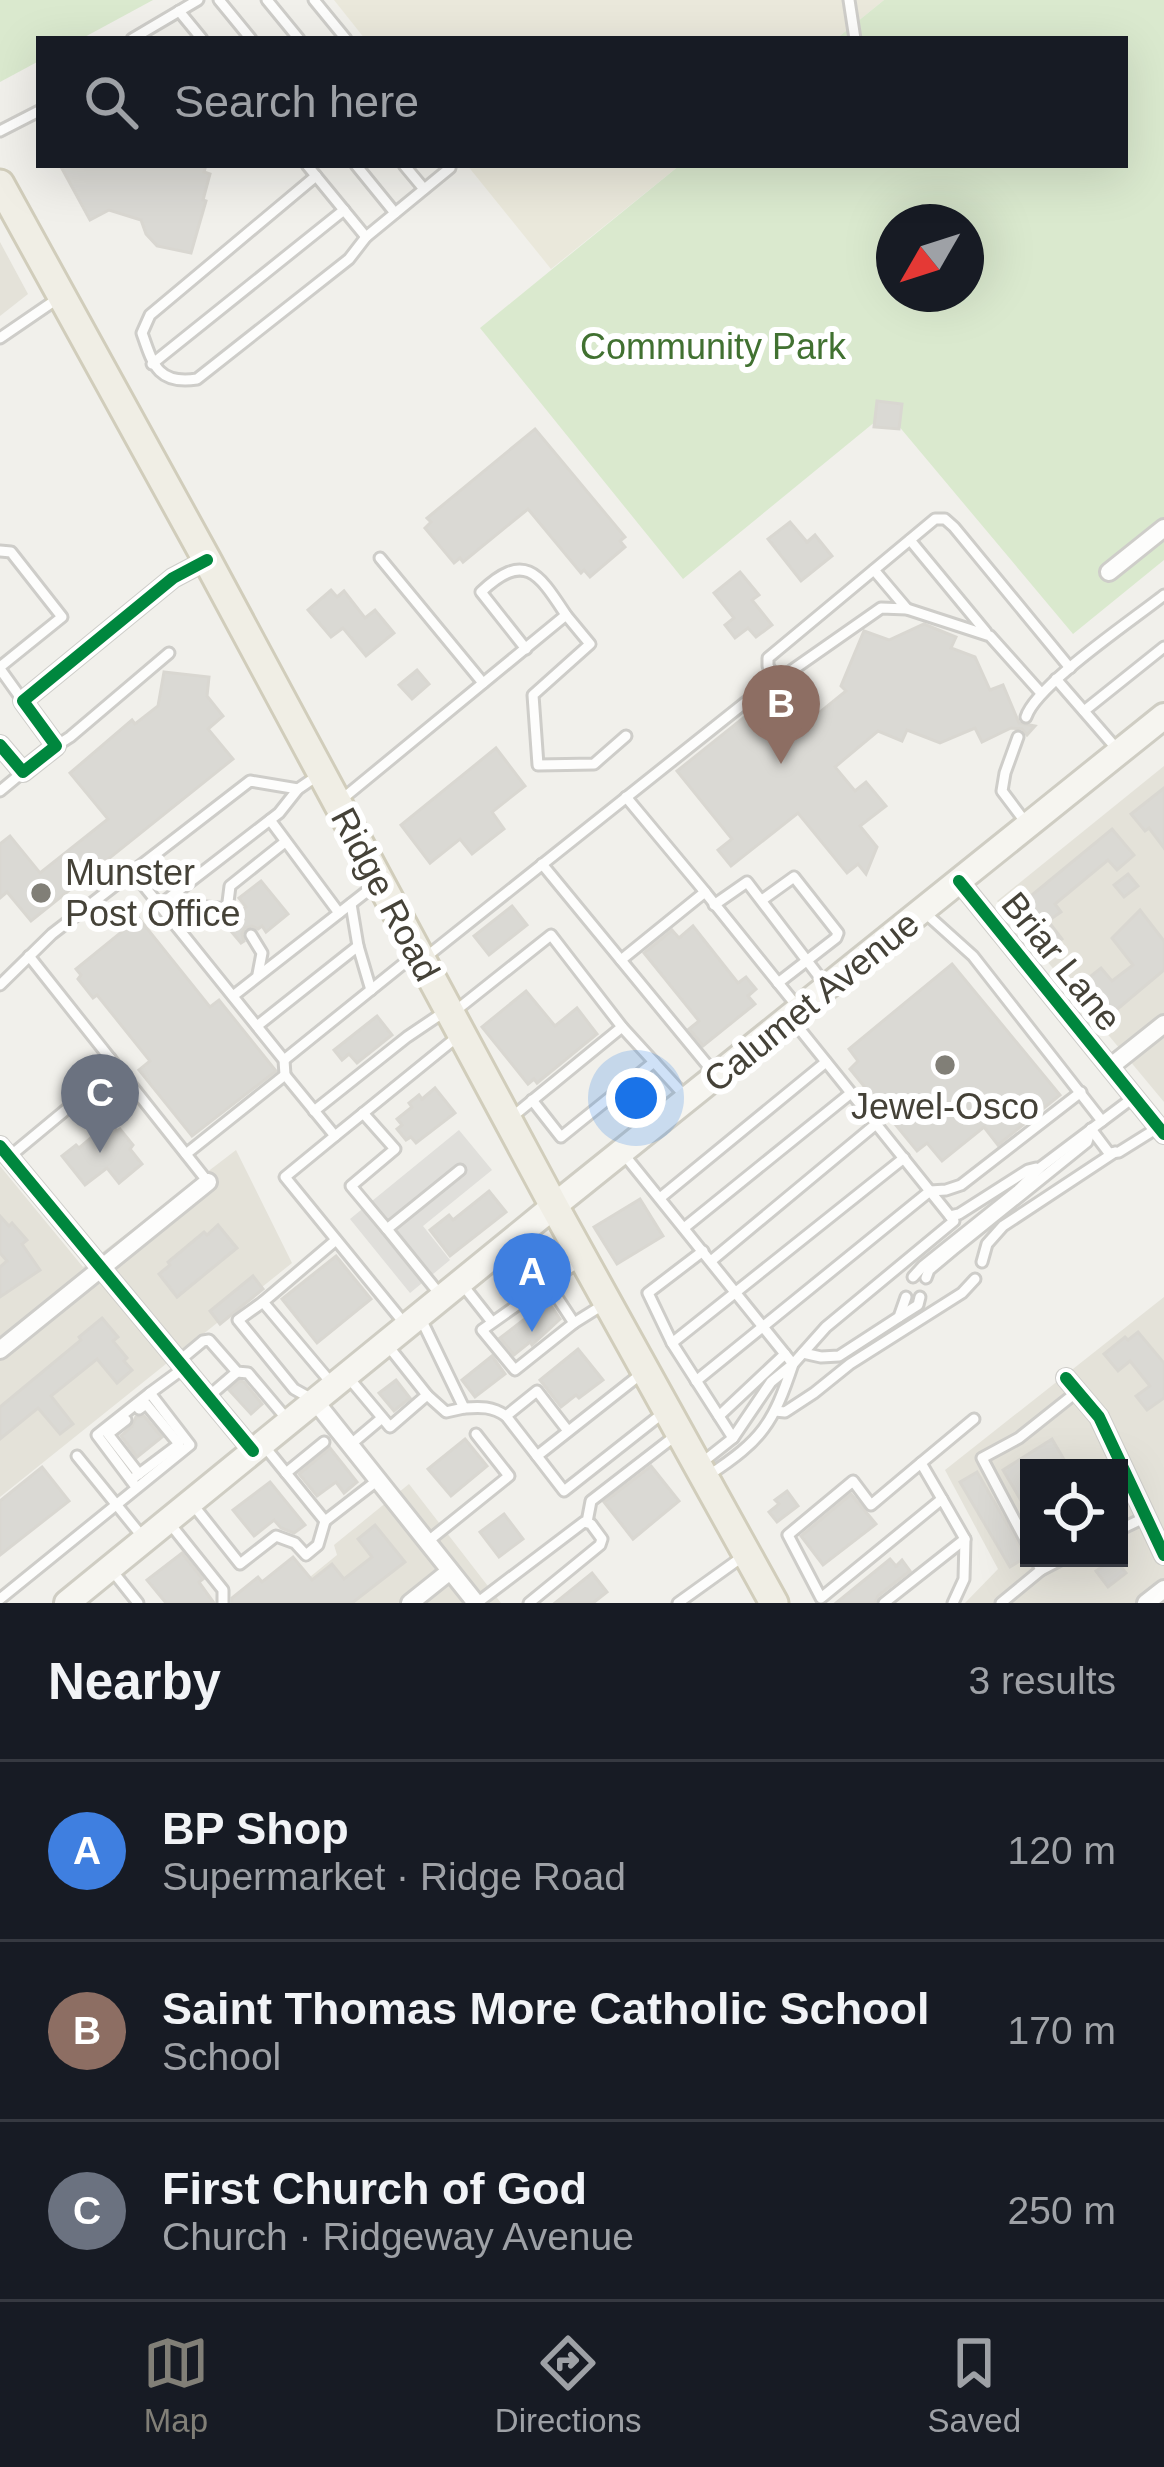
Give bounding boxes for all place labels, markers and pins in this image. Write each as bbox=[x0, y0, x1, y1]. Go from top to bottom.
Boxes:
pin: B bbox=[742, 665, 820, 764]
place label: Munster Post Office bbox=[65, 852, 240, 934]
marker: Munster Post Office bbox=[28, 880, 54, 906]
marker: Jewel-Osco bbox=[932, 1052, 958, 1078]
pin: C bbox=[61, 1054, 139, 1153]
place label: Jewel-Osco bbox=[851, 1086, 1039, 1127]
pin: A bbox=[493, 1233, 571, 1332]

